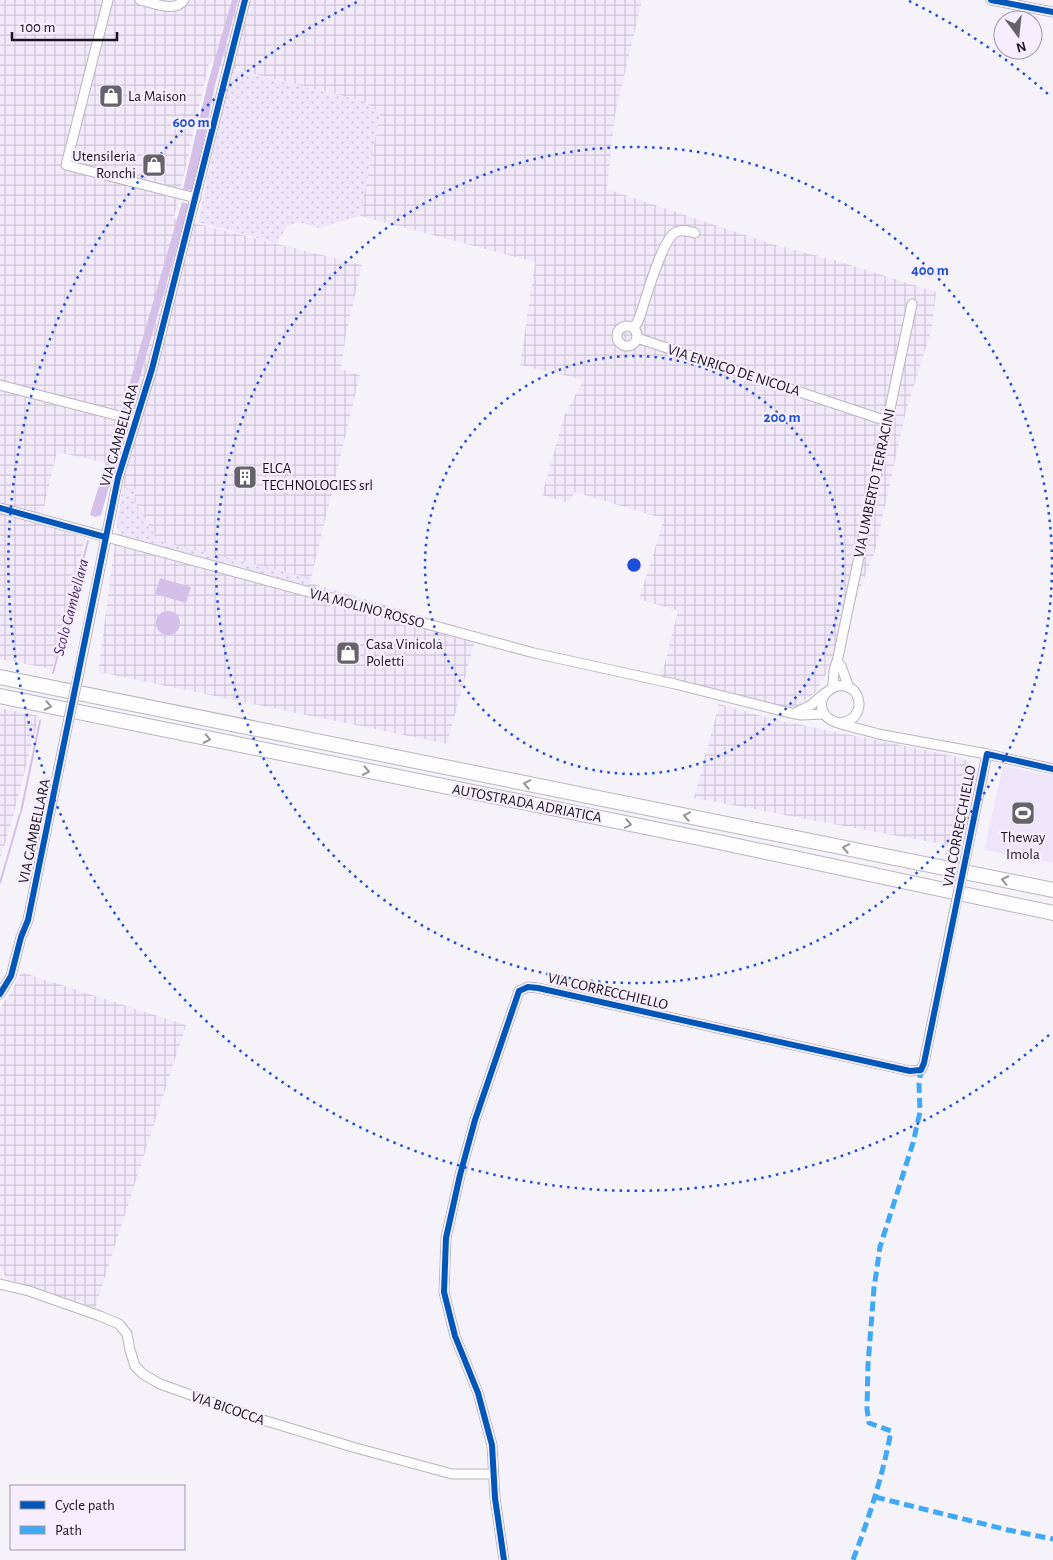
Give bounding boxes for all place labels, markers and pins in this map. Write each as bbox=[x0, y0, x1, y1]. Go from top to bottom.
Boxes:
shop icon: La Maison bbox=[98, 83, 124, 109]
place label: La Maison bbox=[128, 89, 186, 104]
place label: Utensileria Ronchi bbox=[72, 149, 136, 181]
shop icon: Utensileria Ronchi bbox=[141, 152, 167, 178]
place label: ELCA TECHNOLOGIES srl bbox=[262, 461, 373, 493]
building icon: ELCA TECHNOLOGIES srl bbox=[232, 464, 258, 490]
centre of rings bbox=[625, 556, 643, 574]
place label: Casa Vinicola Poletti bbox=[366, 637, 443, 669]
shop icon: Casa Vinicola Poletti bbox=[335, 640, 361, 666]
sports icon: Theway Imola bbox=[1010, 800, 1036, 826]
place label: Theway Imola bbox=[1001, 830, 1046, 862]

